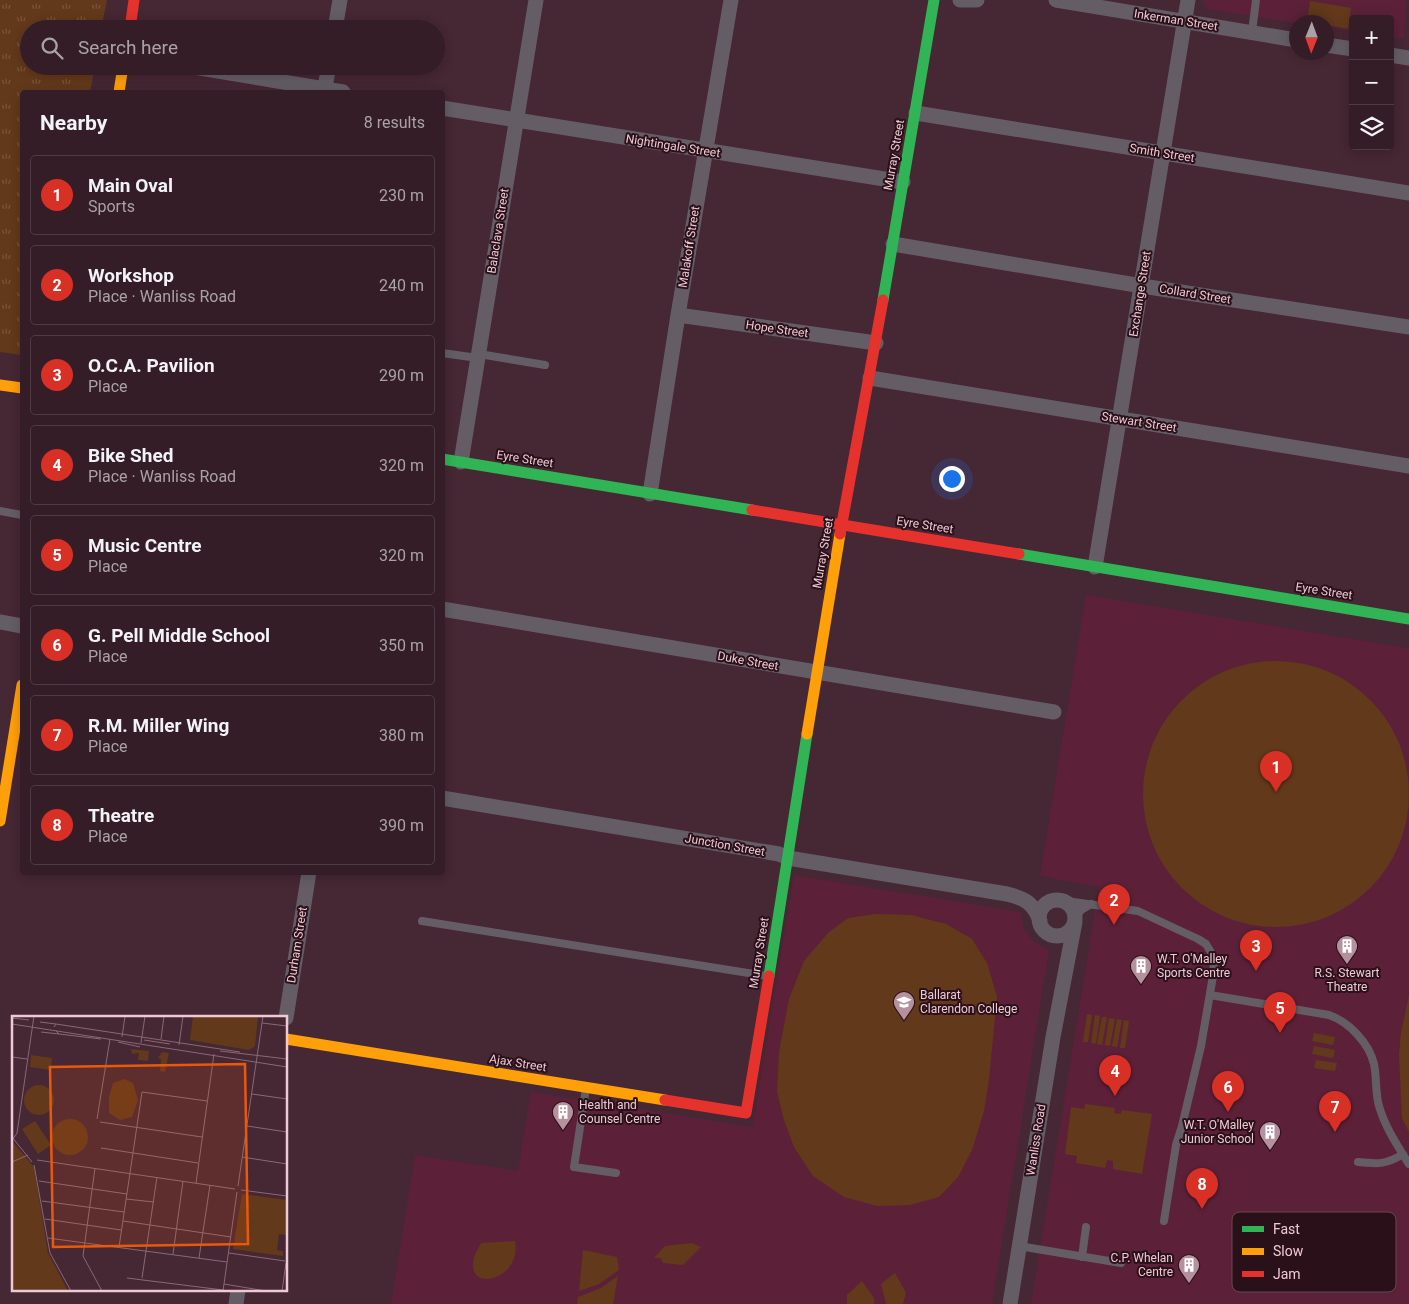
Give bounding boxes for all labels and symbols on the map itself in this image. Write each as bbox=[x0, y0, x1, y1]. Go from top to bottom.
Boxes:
street label: Inkerman Street bbox=[1133, 6, 1219, 34]
north arrow bbox=[1289, 15, 1334, 60]
street label: Murray Street bbox=[881, 118, 907, 192]
street label: Nightingale Street bbox=[625, 132, 721, 160]
street label: Smith Street bbox=[1128, 141, 1196, 165]
street label: Balaclava Street bbox=[484, 187, 512, 275]
street label: Malakoff Street bbox=[676, 205, 702, 289]
street label: Exchange Street bbox=[1126, 250, 1154, 338]
street label: Collard Street bbox=[1158, 281, 1232, 307]
street label: Hope Street bbox=[745, 318, 809, 340]
street label: Stewart Street bbox=[1100, 409, 1178, 435]
street label: Eyre Street bbox=[496, 448, 554, 470]
your location bbox=[939, 466, 965, 492]
street label: Eyre Street bbox=[896, 514, 954, 536]
street label: Murray Street bbox=[810, 516, 836, 590]
street label: Eyre Street bbox=[1295, 580, 1353, 602]
street label: Duke Street bbox=[717, 649, 780, 673]
pin: 1 bbox=[1260, 751, 1292, 792]
street label: Junction Street bbox=[684, 831, 766, 859]
pin: 2 bbox=[1098, 884, 1130, 925]
street label: Durham Street bbox=[284, 906, 310, 984]
street label: Murray Street bbox=[746, 916, 772, 990]
pin: 3 bbox=[1240, 930, 1272, 971]
building icon: R.S. Stewart Theatre bbox=[1335, 934, 1359, 965]
place label: W.T. O'Malley Sports Centre bbox=[1157, 952, 1230, 980]
building icon: W.T. O'Malley Sports Centre bbox=[1129, 954, 1153, 985]
place label: R.S. Stewart Theatre bbox=[1314, 966, 1380, 994]
place label: Ballarat Clarendon College bbox=[920, 988, 1017, 1016]
school or university icon: Ballarat Clarendon College bbox=[892, 990, 916, 1021]
pin: 5 bbox=[1264, 992, 1296, 1033]
inset map bbox=[12, 1016, 288, 1292]
street label: Ajax Street bbox=[488, 1052, 548, 1074]
pin: 4 bbox=[1099, 1055, 1131, 1096]
pin: 6 bbox=[1212, 1071, 1244, 1112]
pin: 7 bbox=[1319, 1091, 1351, 1132]
place label: Health and Counsel Centre bbox=[579, 1098, 660, 1126]
building icon: Health and Counsel Centre bbox=[551, 1100, 575, 1131]
street label: Wanliss Road bbox=[1023, 1103, 1049, 1177]
place label: W.T. O'Malley Junior School bbox=[1181, 1118, 1254, 1146]
building icon: W.T. O'Malley Junior School bbox=[1258, 1120, 1282, 1151]
pin: 8 bbox=[1186, 1168, 1218, 1209]
legend bbox=[1232, 1212, 1396, 1292]
text: Fast bbox=[1273, 1221, 1300, 1237]
text: Slow bbox=[1273, 1243, 1304, 1259]
place label: C.P. Whelan Centre bbox=[1111, 1251, 1173, 1279]
building icon: C.P. Whelan Centre bbox=[1177, 1253, 1201, 1284]
text: Jam bbox=[1273, 1266, 1301, 1282]

